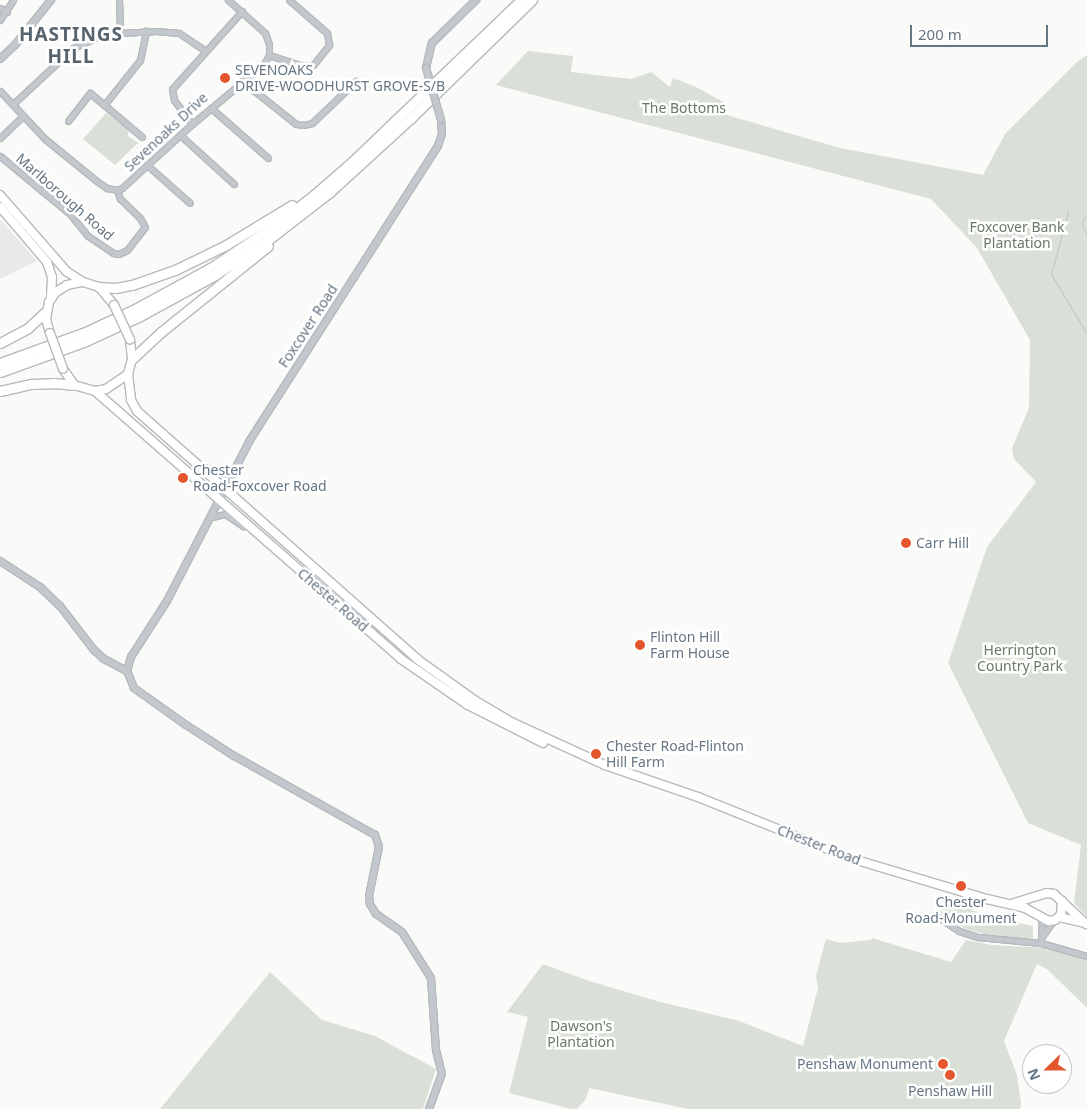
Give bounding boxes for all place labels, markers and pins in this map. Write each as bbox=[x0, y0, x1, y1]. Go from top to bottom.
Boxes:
place label: SEVENOAKS DRIVE-WOODHURST GROVE-S/B bbox=[235, 62, 445, 94]
marker: SEVENOAKS DRIVE-WOODHURST GROVE-S/B bbox=[219, 72, 231, 84]
place label: Chester Road-Foxcover Road bbox=[193, 462, 327, 494]
marker: Chester Road-Foxcover Road bbox=[177, 472, 189, 484]
place label: Carr Hill bbox=[916, 535, 969, 551]
marker: Carr Hill bbox=[900, 537, 912, 549]
place label: Flinton Hill Farm House bbox=[650, 629, 730, 662]
marker: Flinton Hill Farm House bbox=[634, 639, 646, 651]
place label: Chester Road-Flinton Hill Farm bbox=[606, 738, 744, 770]
marker: Chester Road-Flinton Hill Farm bbox=[590, 748, 602, 760]
marker: Chester Road-Monument bbox=[955, 880, 967, 892]
place label: Chester Road-Monument bbox=[905, 894, 1017, 926]
place label: Penshaw Monument bbox=[797, 1056, 933, 1072]
marker: Penshaw Monument bbox=[937, 1058, 949, 1070]
marker: Penshaw Hill bbox=[944, 1069, 956, 1081]
place label: Penshaw Hill bbox=[908, 1083, 992, 1099]

